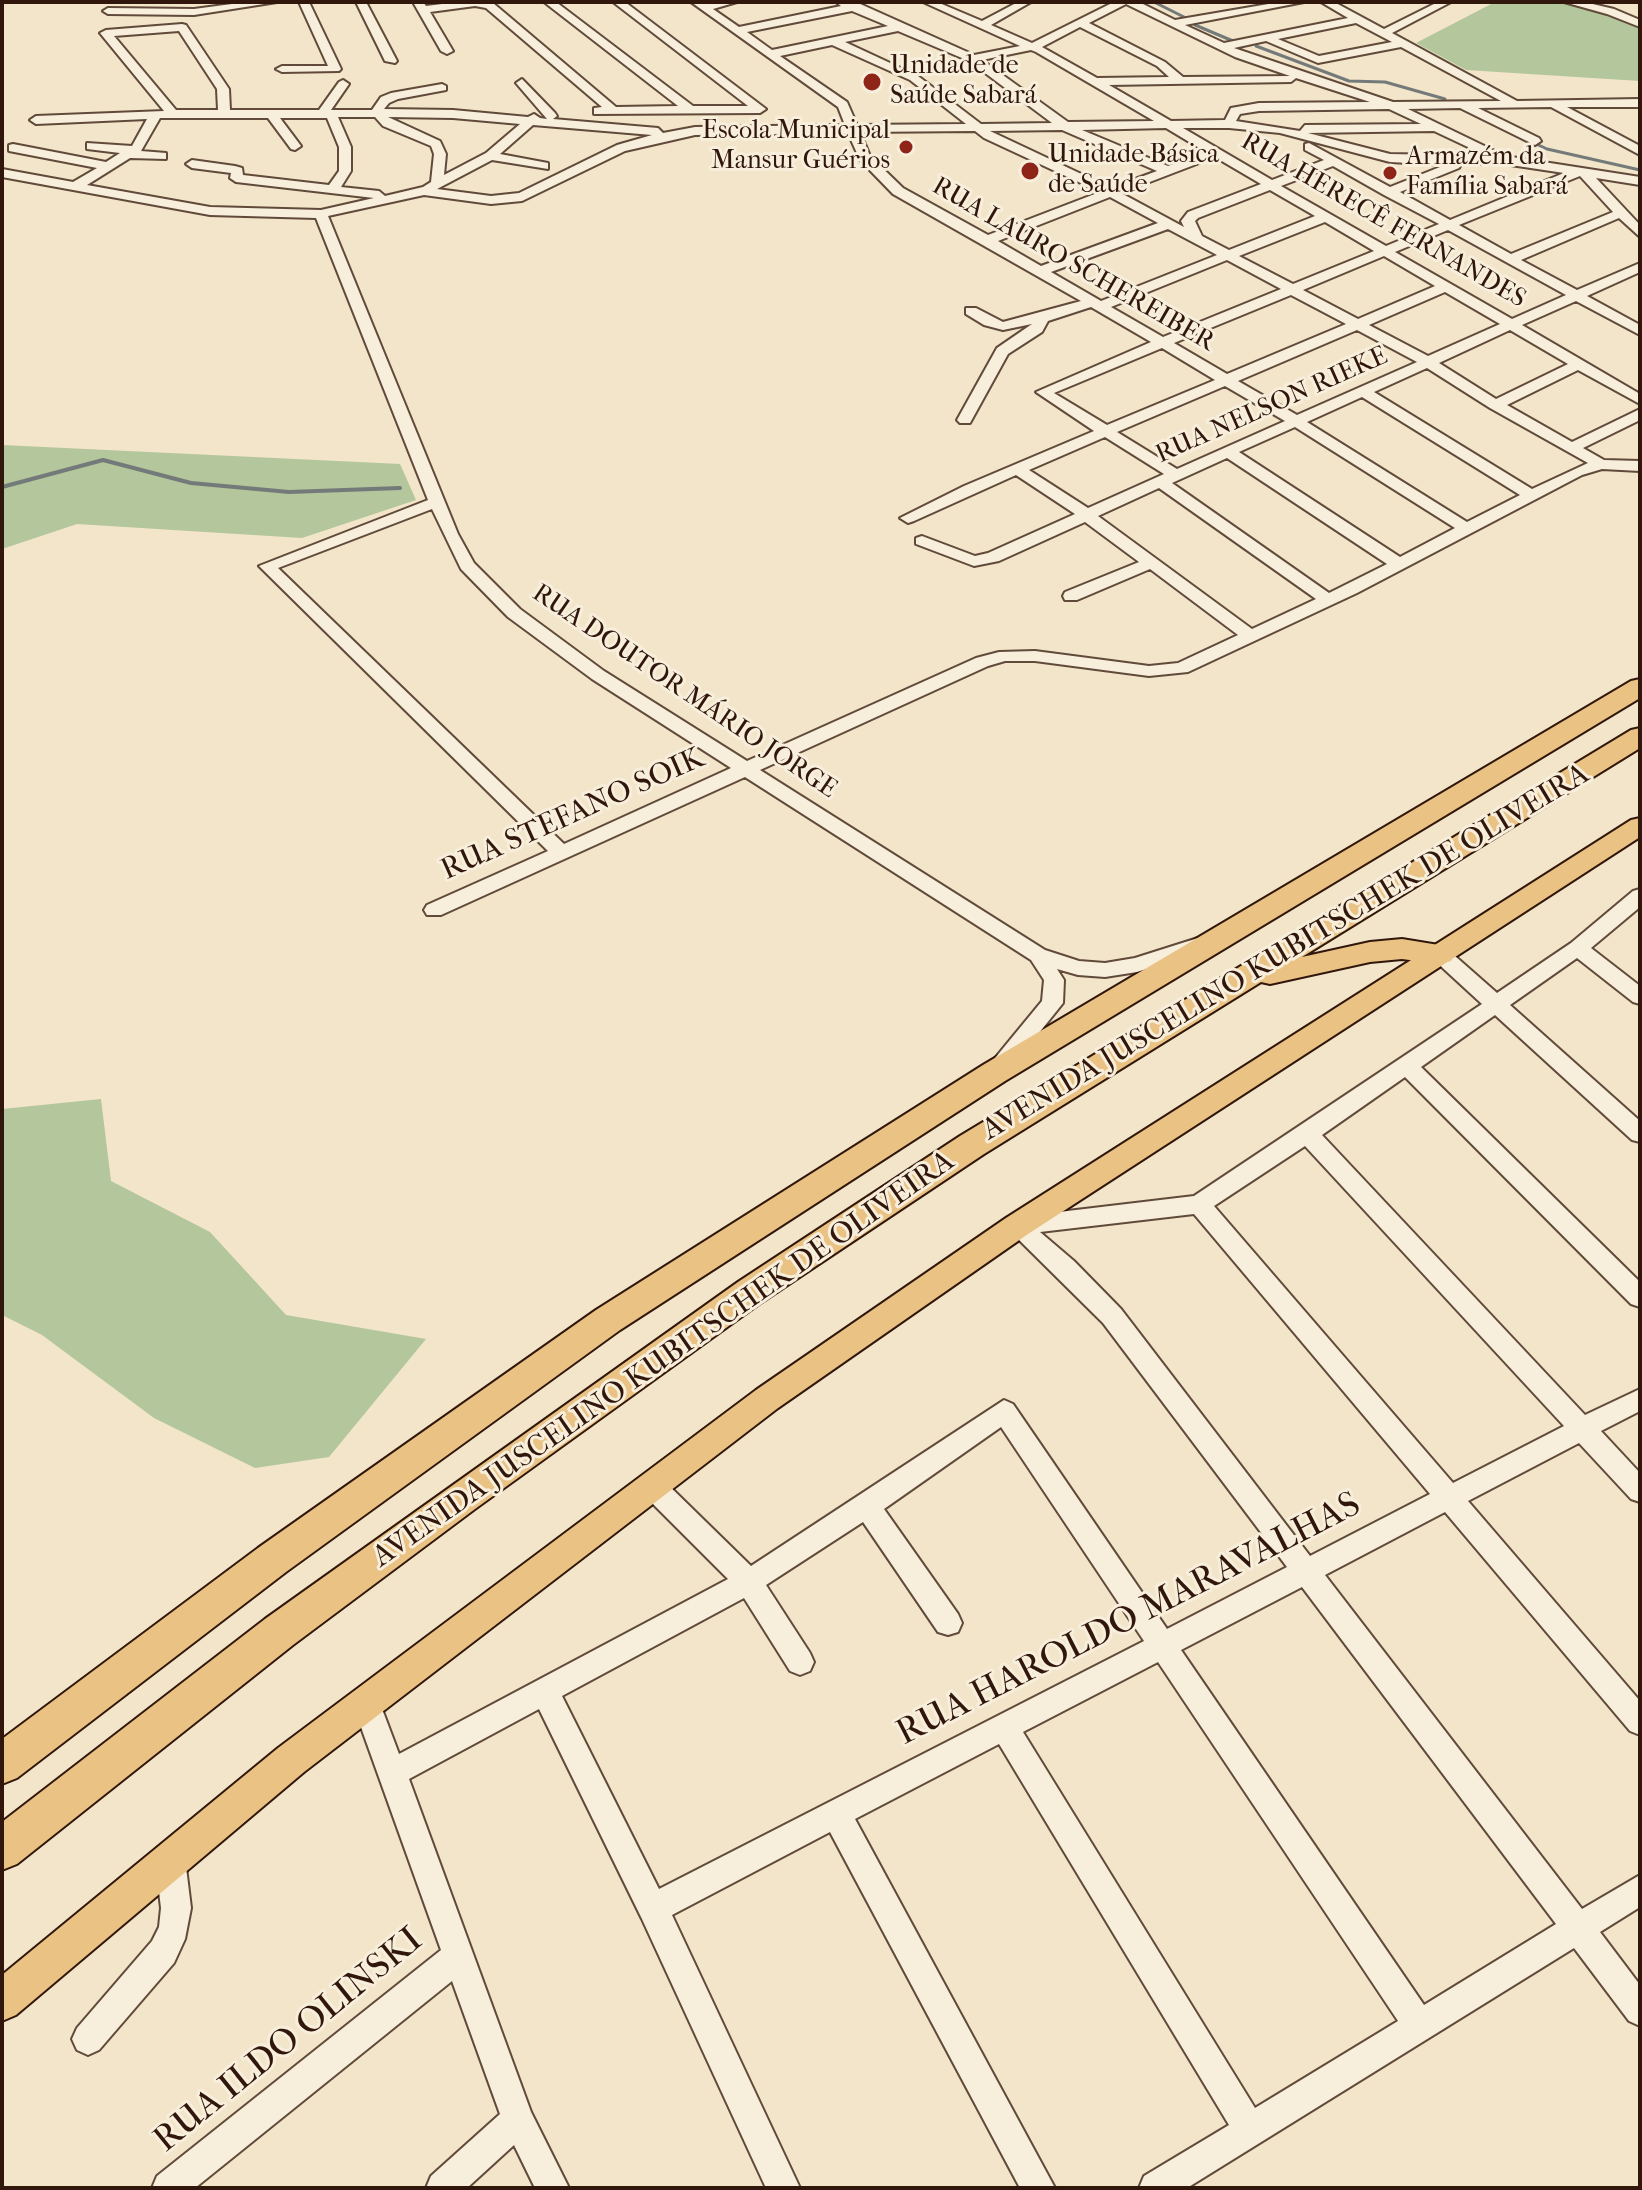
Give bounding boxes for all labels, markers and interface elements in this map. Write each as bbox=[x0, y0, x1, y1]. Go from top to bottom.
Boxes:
place label: Unidade de Saúde Sabará bbox=[890, 51, 1037, 112]
marker: Unidade de Saúde Sabará bbox=[861, 71, 883, 93]
place label: Escola Municipal Mansur Guérios bbox=[702, 116, 890, 178]
street label: RUA HERECÊ FERNANDES bbox=[1235, 126, 1531, 316]
marker: Escola Municipal Mansur Guérios bbox=[897, 138, 915, 156]
place label: Unidade Básica de Saúde bbox=[1048, 140, 1219, 202]
place label: Armazém da Família Sabará bbox=[1406, 142, 1568, 204]
marker: Unidade Básica de Saúde bbox=[1019, 160, 1041, 182]
marker: Armazém da Família Sabará bbox=[1381, 164, 1399, 182]
street label: RUA LAURO SCHEREIBER bbox=[926, 171, 1220, 359]
street label: RUA NELSON RIEKE bbox=[1151, 341, 1393, 471]
street label: RUA DOUTOR MÁRIO JORGE bbox=[526, 578, 842, 806]
street label: RUA STEFANO SOIK bbox=[436, 741, 710, 889]
street label: AVENIDA JUSCELINO KUBITSCHEK DE OLIVEIRA bbox=[976, 757, 1596, 1149]
street label: AVENIDA JUSCELINO KUBITSCHEK DE OLIVEIRA bbox=[366, 1144, 962, 1576]
street label: RUA HAROLDO MARAVALHAS bbox=[890, 1484, 1368, 1756]
street label: RUA ILDO OLINSKI bbox=[146, 1919, 432, 2163]

